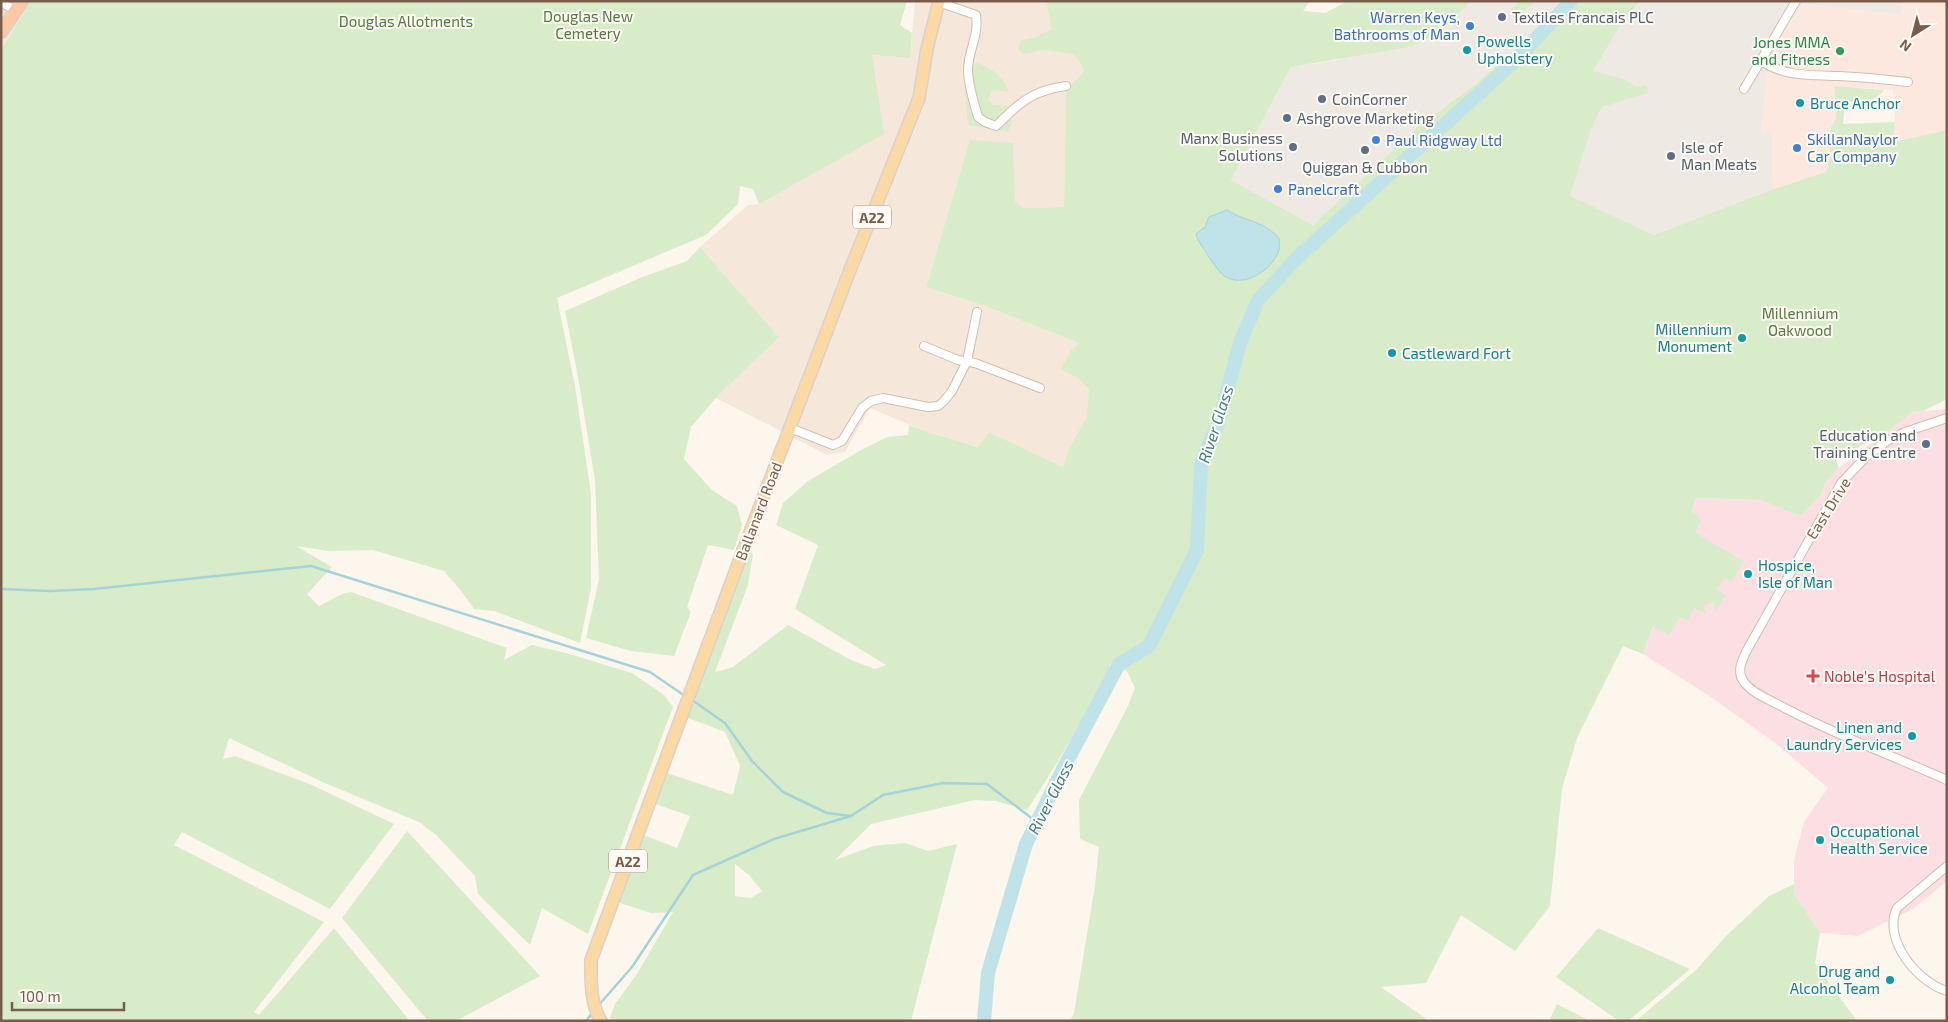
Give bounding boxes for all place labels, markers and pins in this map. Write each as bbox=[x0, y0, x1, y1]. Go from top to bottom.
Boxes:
place label: Warren Keys, Bathrooms of Man bbox=[1334, 8, 1460, 43]
place label: Textiles Francais PLC bbox=[1512, 8, 1654, 26]
marker: Textiles Francais PLC bbox=[1496, 11, 1508, 23]
marker: Warren Keys, Bathrooms of Man bbox=[1464, 20, 1476, 32]
place label: Powells Upholstery bbox=[1477, 32, 1553, 67]
place label: Jones MMA and Fitness bbox=[1752, 33, 1831, 68]
marker: Powells Upholstery bbox=[1461, 44, 1473, 56]
marker: Jones MMA and Fitness bbox=[1834, 45, 1846, 57]
place label: CoinCorner bbox=[1332, 90, 1407, 108]
marker: CoinCorner bbox=[1316, 93, 1328, 105]
place label: Bruce Anchor bbox=[1810, 94, 1901, 112]
marker: Bruce Anchor bbox=[1794, 97, 1806, 109]
place label: Ashgrove Marketing bbox=[1297, 109, 1435, 127]
marker: Ashgrove Marketing bbox=[1281, 112, 1293, 124]
place label: Manx Business Solutions bbox=[1180, 129, 1283, 164]
place label: SkillanNaylor Car Company bbox=[1807, 130, 1898, 165]
place label: Paul Ridgway Ltd bbox=[1386, 131, 1502, 149]
marker: Paul Ridgway Ltd bbox=[1370, 134, 1382, 146]
place label: Isle of Man Meats bbox=[1681, 138, 1757, 173]
marker: Manx Business Solutions bbox=[1287, 141, 1299, 153]
marker: SkillanNaylor Car Company bbox=[1791, 142, 1803, 154]
marker: Quiggan & Cubbon bbox=[1359, 144, 1371, 156]
marker: Isle of Man Meats bbox=[1665, 150, 1677, 162]
place label: Quiggan & Cubbon bbox=[1302, 158, 1428, 177]
place label: Panelcraft bbox=[1288, 180, 1360, 198]
marker: Panelcraft bbox=[1272, 183, 1284, 195]
place label: Millennium Monument bbox=[1655, 320, 1732, 355]
marker: Millennium Monument bbox=[1736, 332, 1748, 344]
place label: Castleward Fort bbox=[1402, 344, 1511, 362]
marker: Castleward Fort bbox=[1386, 347, 1398, 359]
place label: Education and Training Centre bbox=[1813, 426, 1916, 461]
marker: Education and Training Centre bbox=[1920, 438, 1932, 450]
place label: Hospice, Isle of Man bbox=[1758, 556, 1833, 591]
marker: Hospice, Isle of Man bbox=[1742, 568, 1754, 580]
place label: Noble's Hospital bbox=[1824, 667, 1936, 685]
marker: Noble's Hospital bbox=[1806, 669, 1820, 683]
place label: Linen and Laundry Services bbox=[1786, 718, 1902, 753]
marker: Linen and Laundry Services bbox=[1906, 730, 1918, 742]
place label: Occupational Health Service bbox=[1830, 822, 1928, 857]
marker: Occupational Health Service bbox=[1814, 834, 1826, 846]
place label: Drug and Alcohol Team bbox=[1790, 962, 1880, 997]
marker: Drug and Alcohol Team bbox=[1884, 974, 1896, 986]

